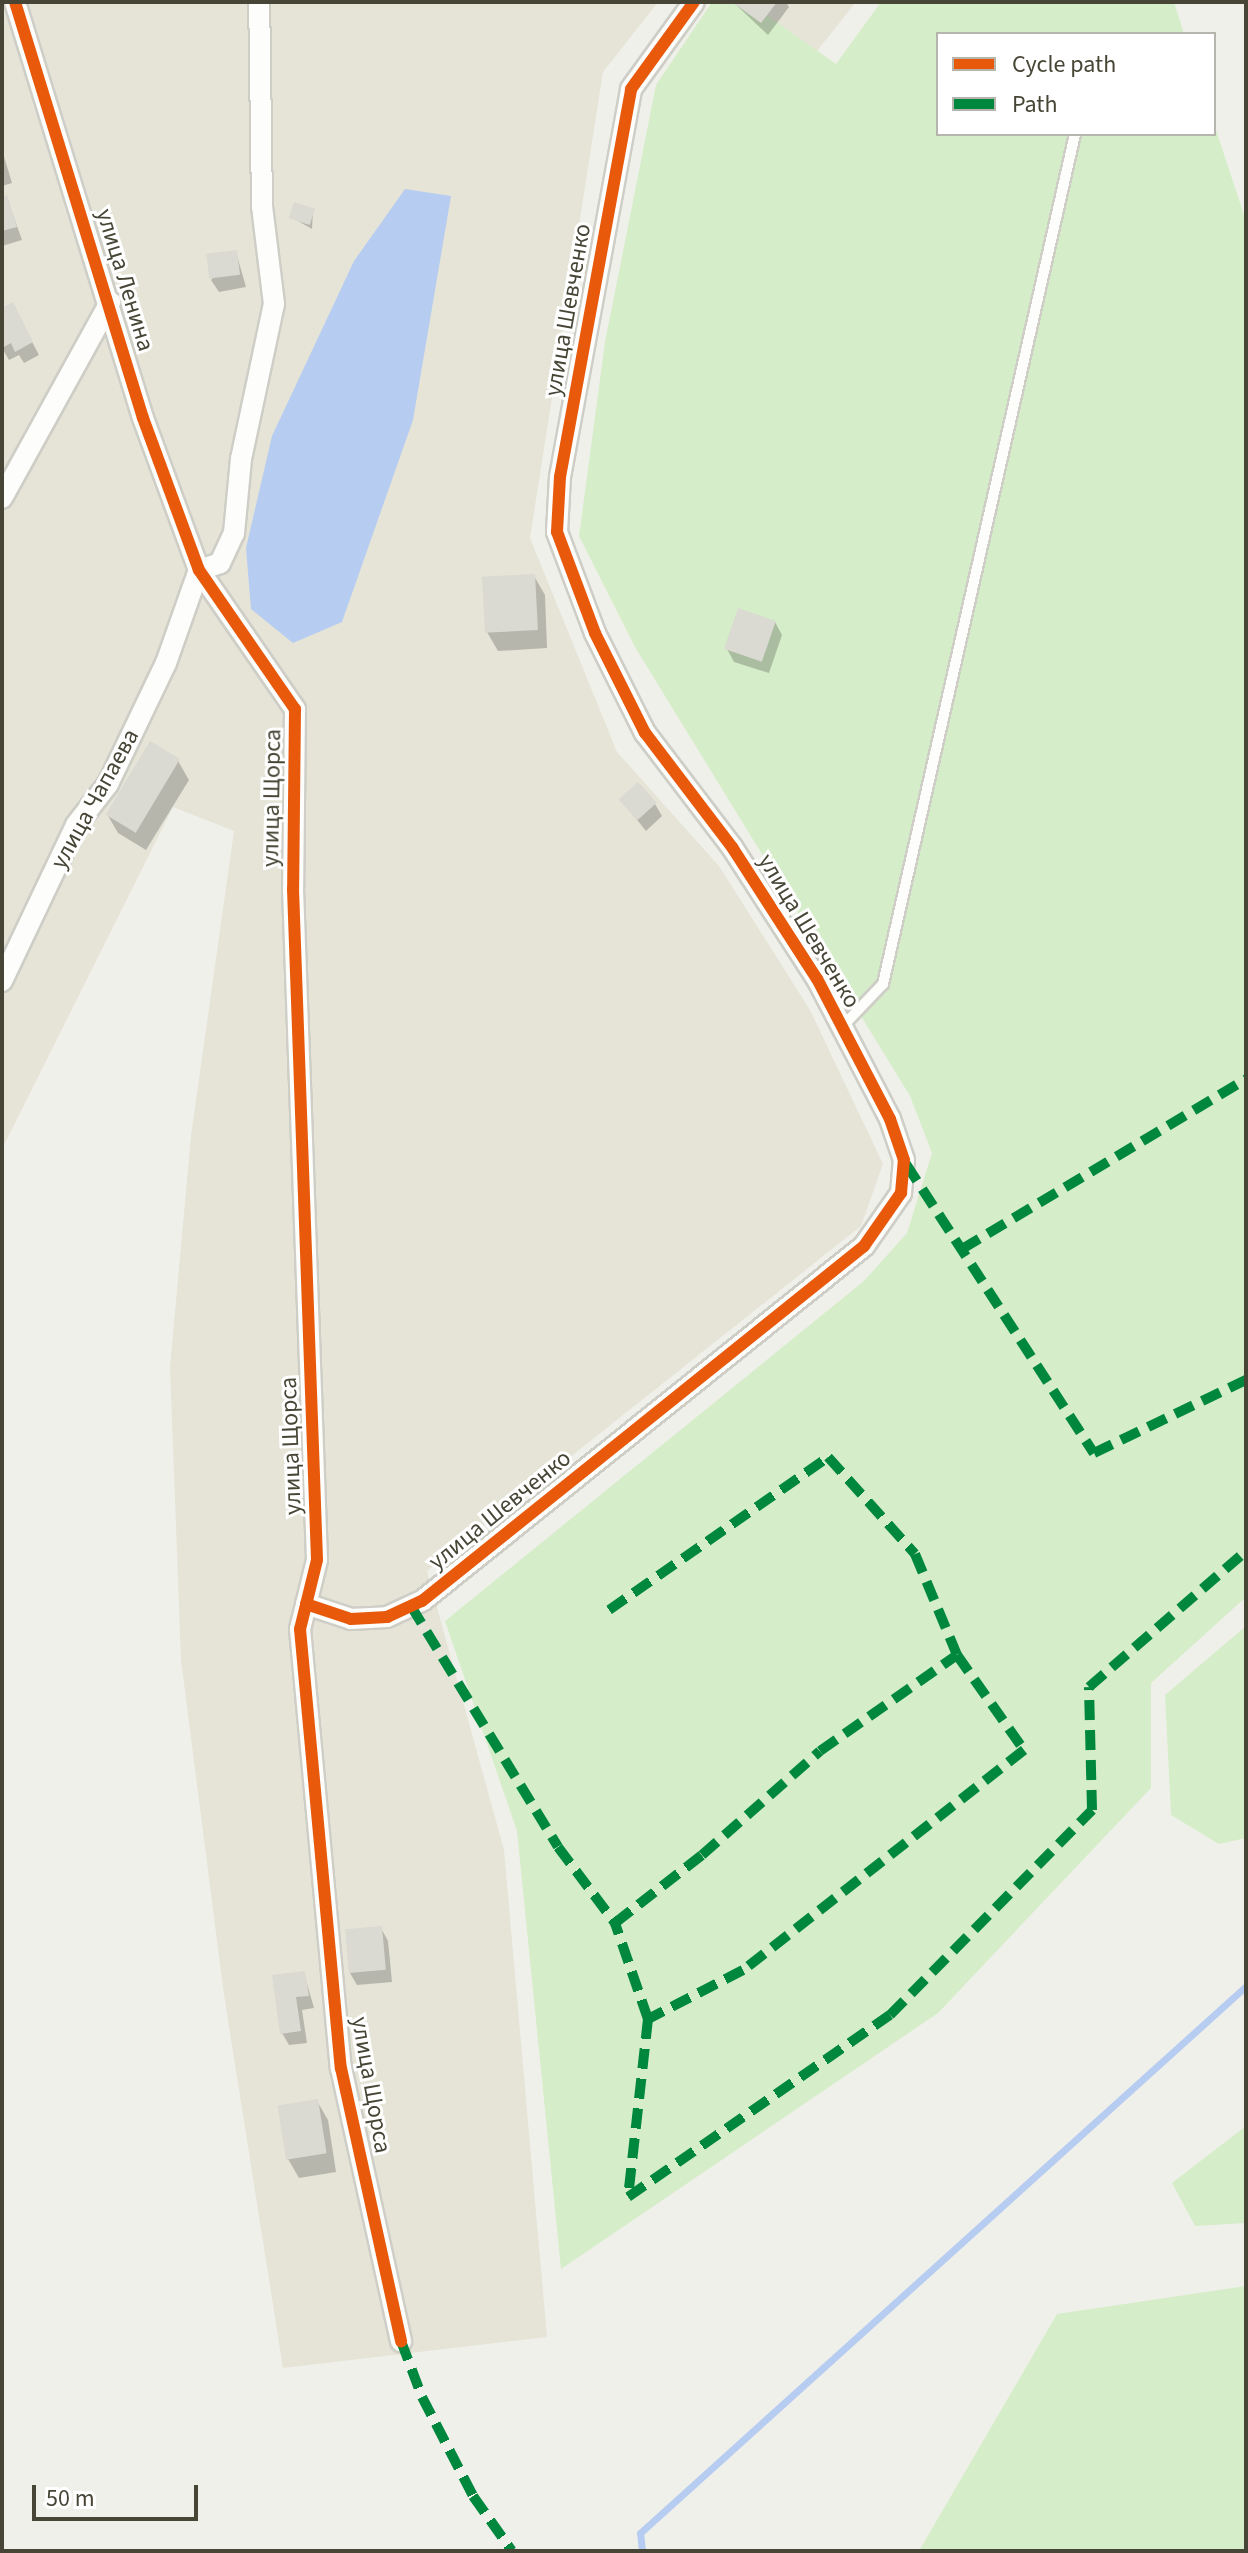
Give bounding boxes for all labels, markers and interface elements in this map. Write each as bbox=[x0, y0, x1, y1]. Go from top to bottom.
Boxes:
legend bbox=[936, 32, 1216, 136]
text: Cycle path bbox=[1012, 47, 1116, 82]
text: Path bbox=[1012, 87, 1058, 122]
street label: улица Ленина bbox=[90, 205, 160, 355]
street label: улица Шевченко bbox=[539, 221, 597, 399]
street label: улица Чапаева bbox=[45, 724, 145, 874]
street label: улица Щорса bbox=[256, 729, 288, 867]
street label: улица Шевченко bbox=[752, 849, 866, 1013]
street label: улица Щорса bbox=[274, 1376, 308, 1516]
street label: улица Шевченко bbox=[423, 1444, 577, 1576]
street label: улица Щорса bbox=[345, 2014, 397, 2156]
scale bar bbox=[36, 2469, 202, 2519]
text: 50 m bbox=[46, 2481, 95, 2516]

